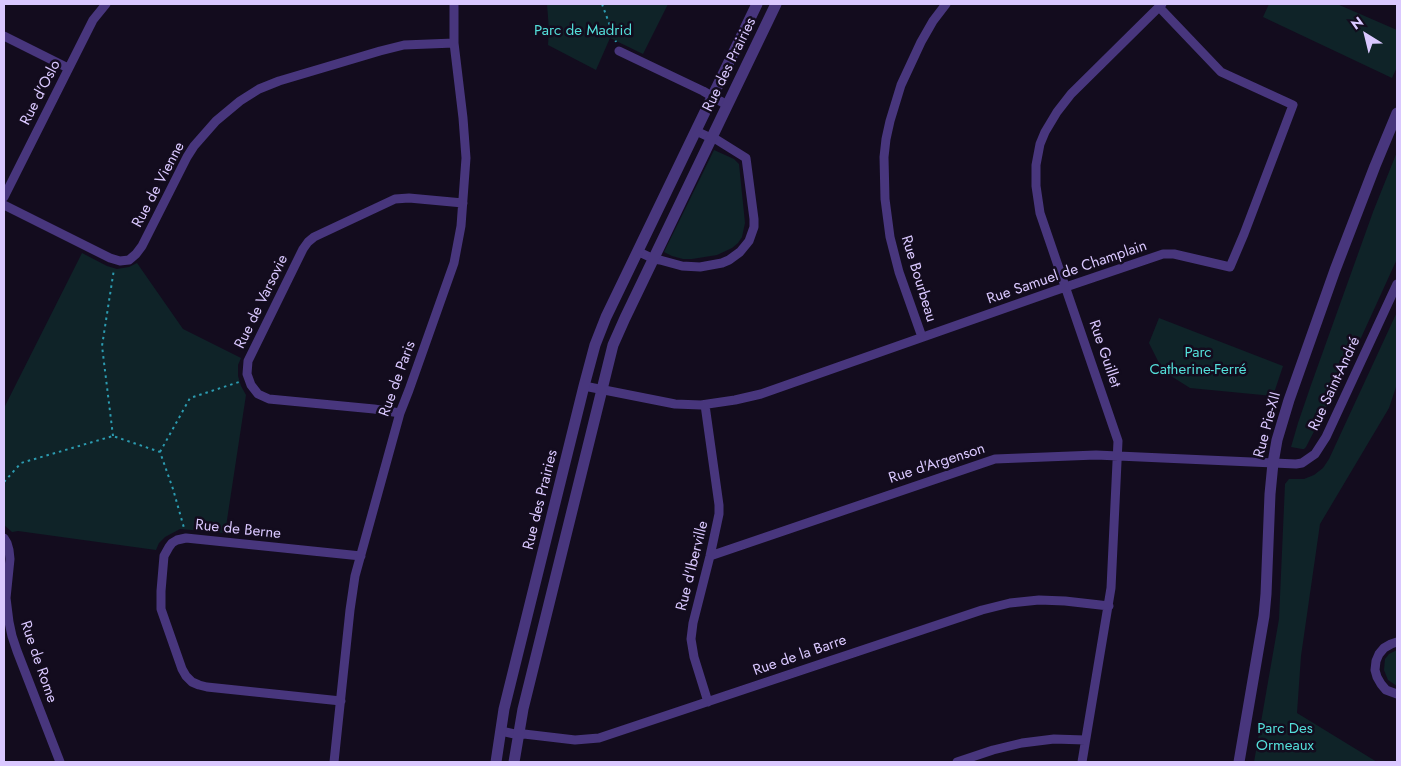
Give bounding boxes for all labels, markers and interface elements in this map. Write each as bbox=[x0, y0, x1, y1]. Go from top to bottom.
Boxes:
north arrow bbox=[1341, 10, 1391, 60]
text: N bbox=[1347, 12, 1368, 34]
street label: Rue des Prairies bbox=[699, 15, 761, 115]
park label: Parc de Madrid bbox=[534, 22, 632, 40]
street label: Rue d'Oslo bbox=[17, 58, 65, 128]
street label: Rue de Vienne bbox=[129, 139, 189, 231]
street label: Rue Bourbeau bbox=[896, 234, 940, 324]
street label: Rue Samuel de Champlain bbox=[985, 237, 1149, 309]
street label: Rue de Varsovie bbox=[231, 252, 293, 352]
street label: Rue Guillet bbox=[1084, 318, 1124, 390]
street label: Rue Saint-André bbox=[1305, 334, 1365, 434]
street label: Rue de Paris bbox=[376, 339, 420, 419]
park label: Parc Catherine-Ferré bbox=[1149, 344, 1247, 379]
street label: Rue Pie-XII bbox=[1251, 390, 1285, 460]
street label: Rue d'Argenson bbox=[887, 440, 987, 488]
street label: Rue des Prairies bbox=[520, 448, 562, 552]
street label: Rue de Berne bbox=[194, 517, 282, 543]
street label: Rue d'Iberville bbox=[673, 519, 713, 613]
street label: Rue de Rome bbox=[16, 619, 60, 705]
street label: Rue de la Barre bbox=[751, 632, 849, 680]
park label: Parc Des Ormeaux bbox=[1256, 720, 1314, 755]

